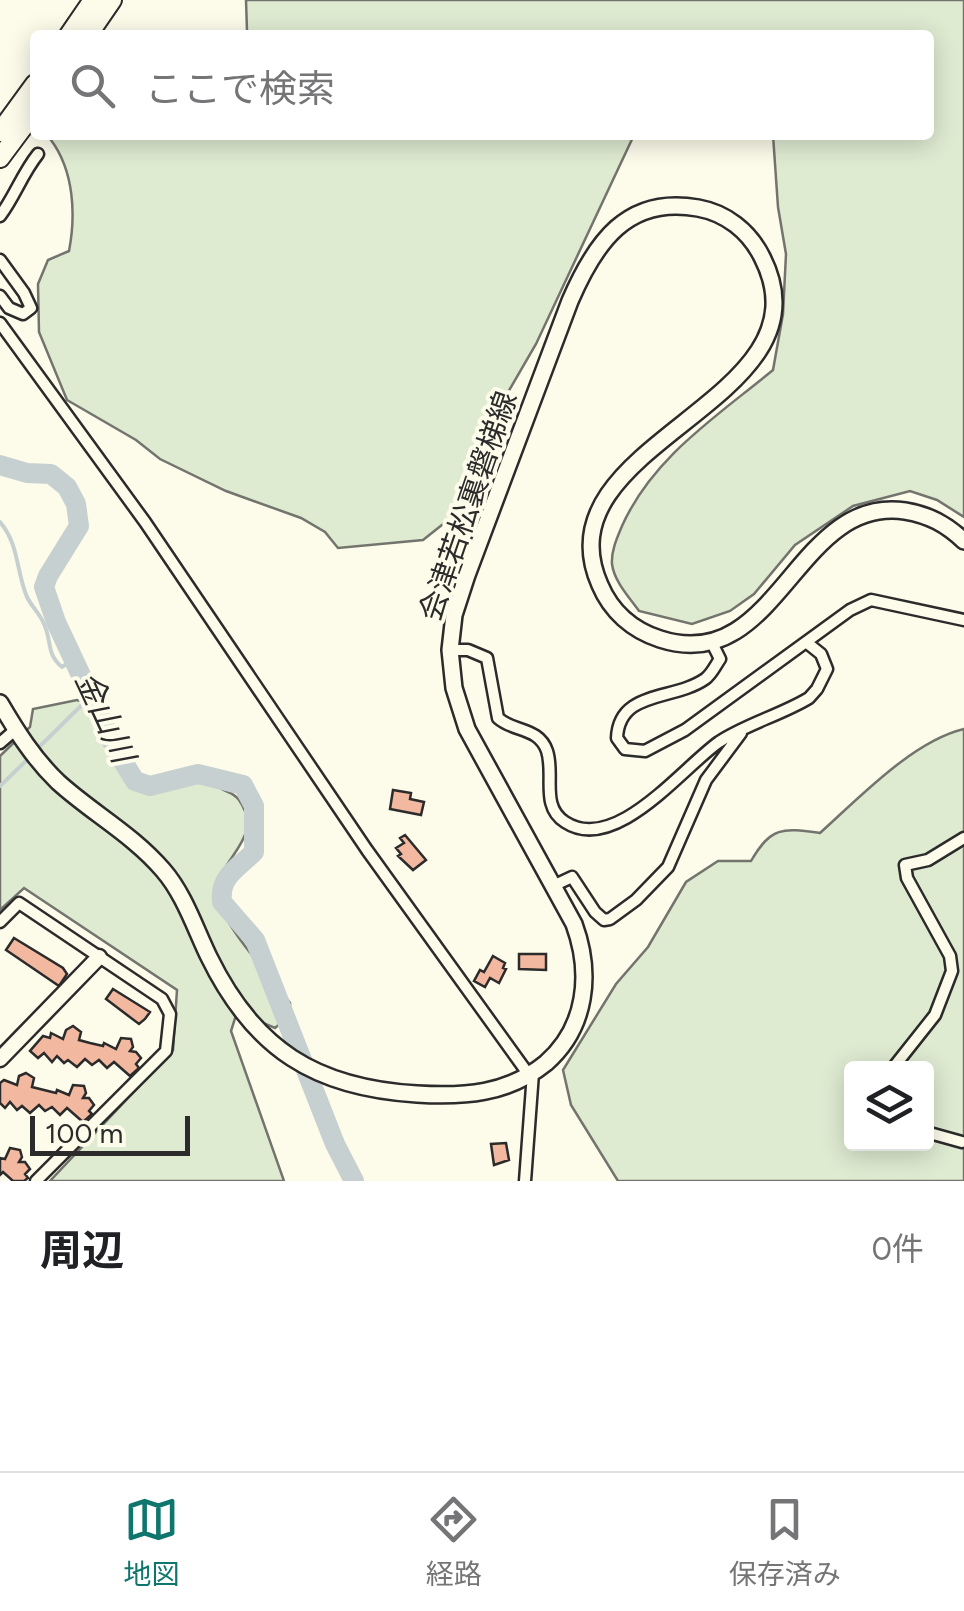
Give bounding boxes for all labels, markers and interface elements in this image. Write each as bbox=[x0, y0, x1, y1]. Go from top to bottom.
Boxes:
search box bbox=[30, 30, 934, 140]
icon: search bbox=[65, 58, 120, 113]
text: ここで検索 bbox=[145, 66, 335, 112]
street label: 会津若松裏磐梯線 bbox=[411, 387, 525, 625]
water label: 金山川 bbox=[67, 665, 144, 771]
map controls bbox=[844, 1061, 934, 1151]
button: layers bbox=[844, 1061, 934, 1151]
scale bar bbox=[30, 1111, 190, 1156]
text: 100 m bbox=[45, 1116, 123, 1150]
text: 周辺 bbox=[40, 1225, 124, 1276]
text: 0件 bbox=[871, 1230, 924, 1268]
tab: 地図 bbox=[123, 1492, 179, 1592]
tab: 経路 bbox=[426, 1492, 482, 1592]
tab: 保存済み bbox=[729, 1492, 841, 1592]

